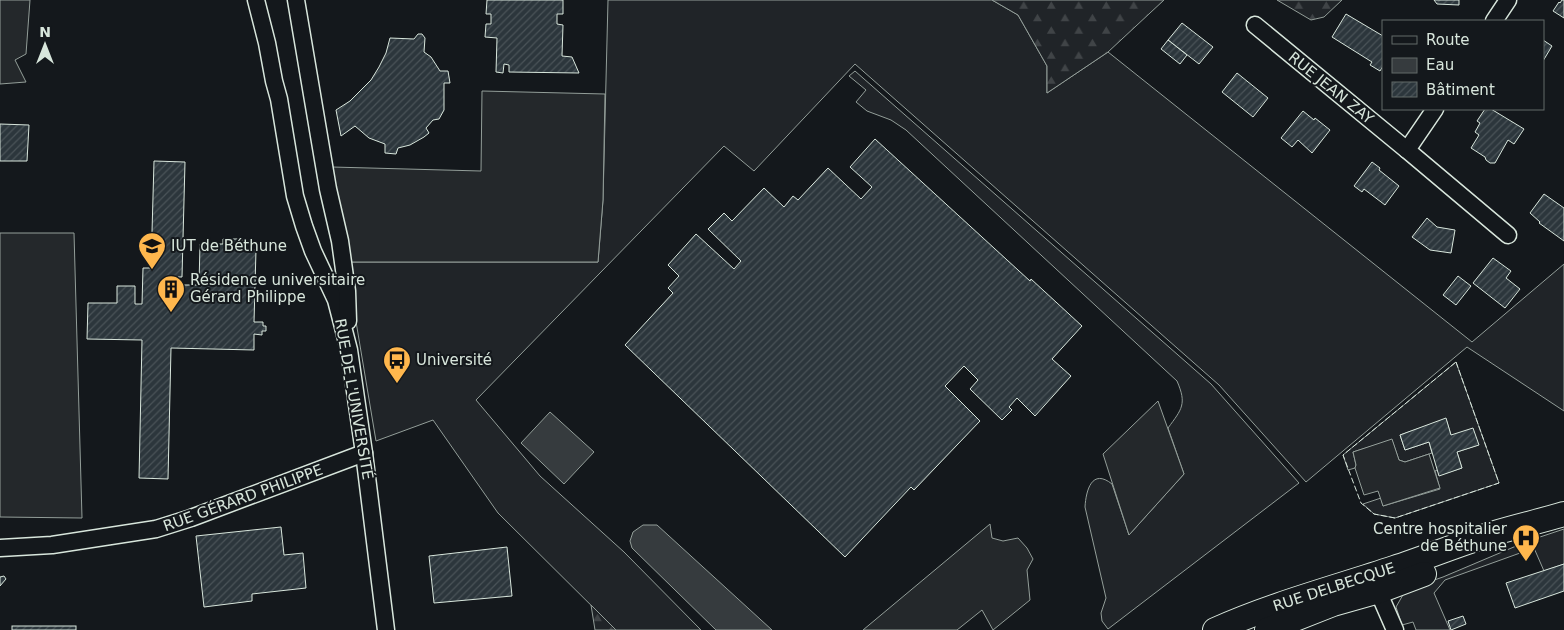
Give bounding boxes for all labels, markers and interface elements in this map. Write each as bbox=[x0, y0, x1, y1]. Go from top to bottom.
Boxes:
north arrow bbox=[20, 20, 70, 70]
legend bbox=[1382, 20, 1544, 110]
text: N bbox=[39, 24, 51, 40]
text: Route bbox=[1426, 31, 1470, 49]
street label: RUE JEAN ZAY bbox=[1285, 48, 1378, 128]
text: Eau bbox=[1426, 56, 1454, 74]
text: Bâtiment bbox=[1426, 81, 1495, 99]
school or university icon: IUT de Béthune bbox=[137, 231, 167, 270]
place label: IUT de Béthune bbox=[171, 237, 287, 255]
place label: Résidence universitaire Gérard Philippe bbox=[190, 271, 365, 306]
building icon: Résidence universitaire Gérard Philippe bbox=[156, 274, 186, 313]
street label: RUE DE L'UNIVERSITÉ bbox=[331, 317, 378, 481]
bus stop icon: Université bbox=[382, 345, 412, 384]
place label: Université bbox=[416, 351, 492, 369]
street label: RUE GÉRARD PHILIPPE bbox=[160, 460, 325, 535]
place label: Centre hospitalier de Béthune bbox=[1373, 520, 1508, 555]
hospital icon: Centre hospitalier de Béthune bbox=[1511, 523, 1541, 562]
street label: RUE DELBECQUE bbox=[1271, 559, 1397, 615]

